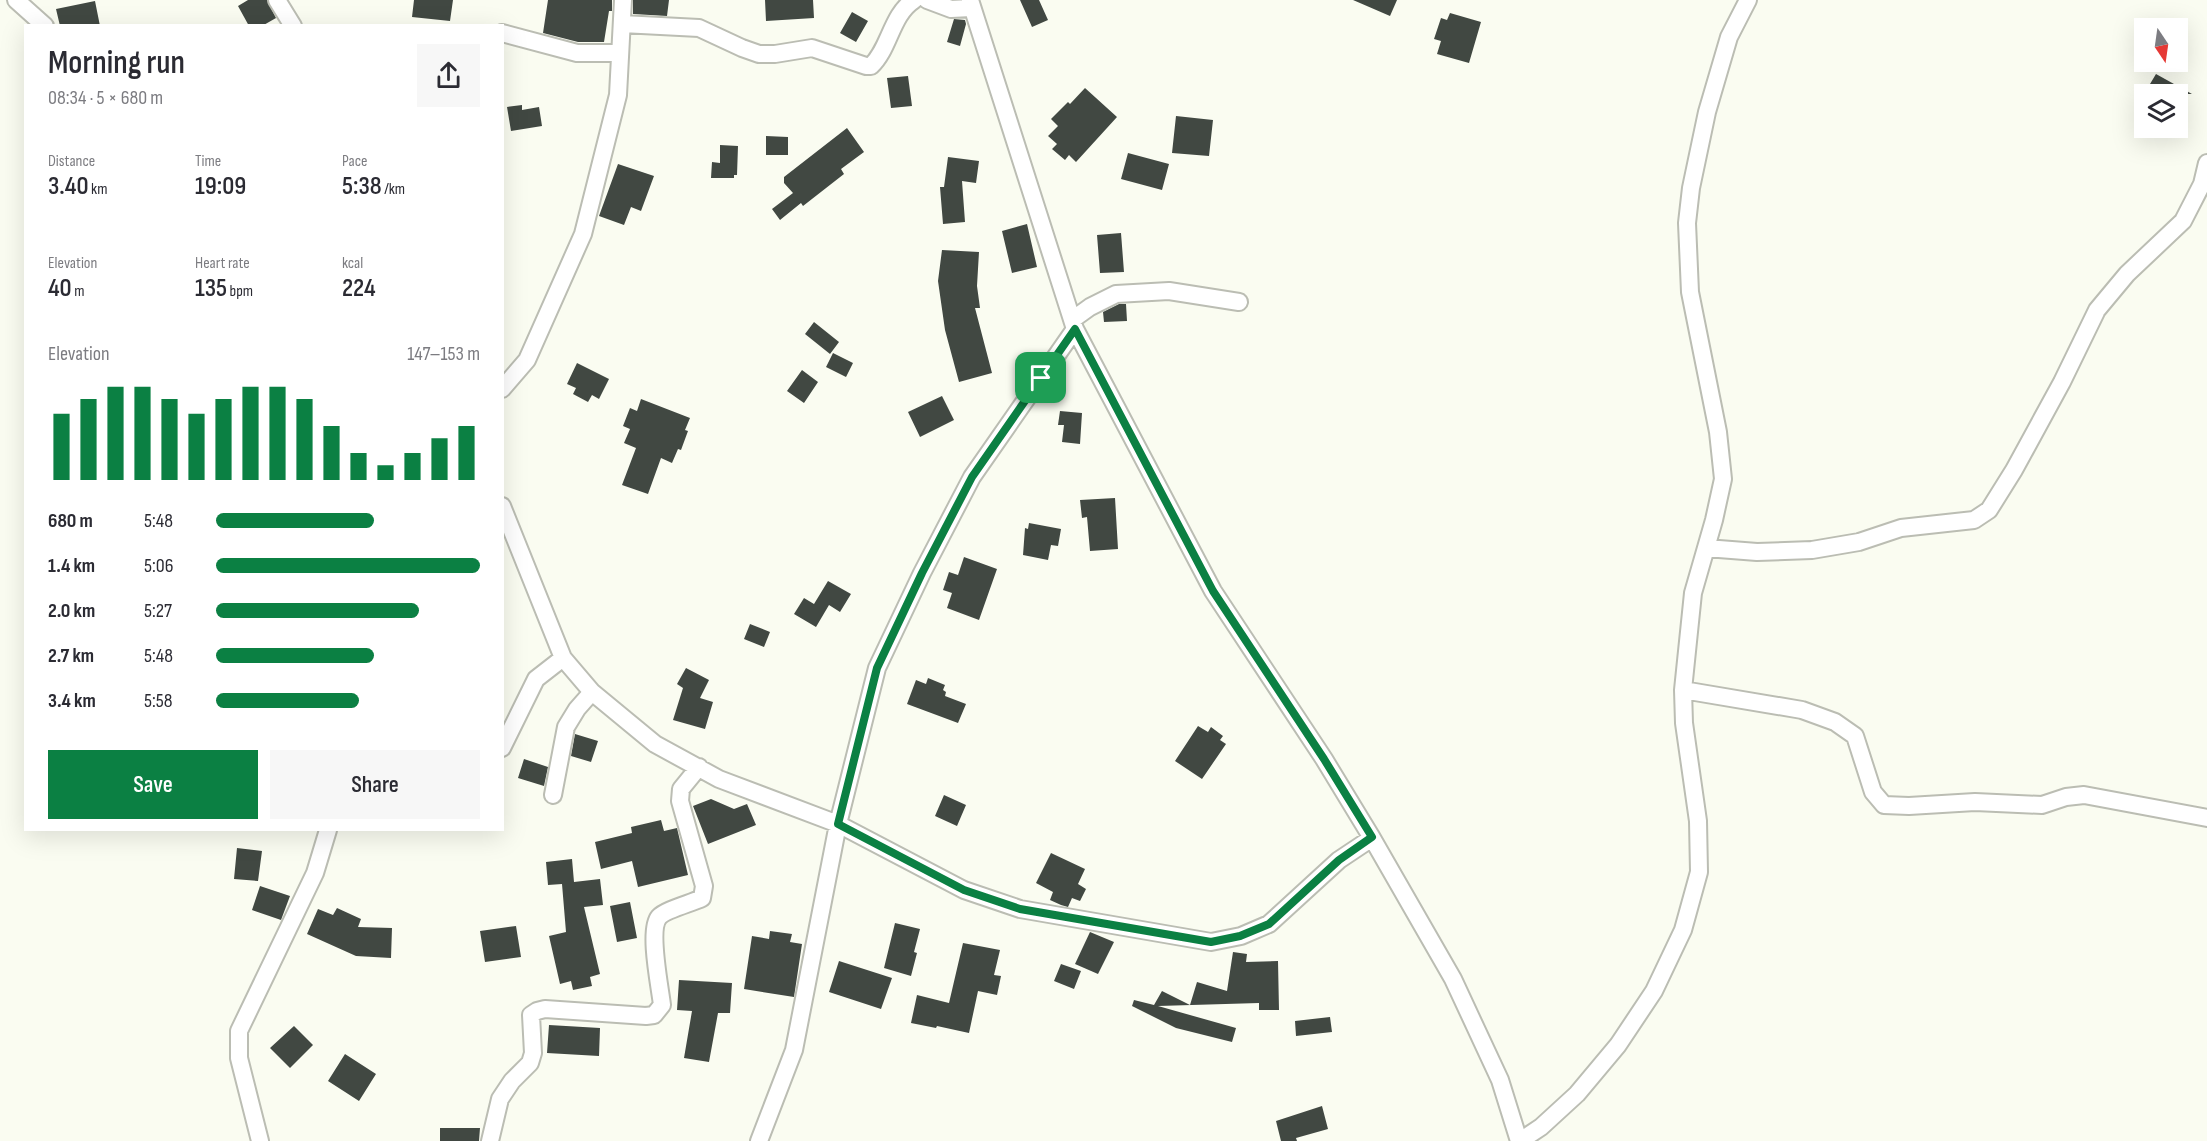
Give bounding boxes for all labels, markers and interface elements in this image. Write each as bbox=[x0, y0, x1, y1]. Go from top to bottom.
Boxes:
north arrow bbox=[2134, 18, 2188, 72]
map controls bbox=[2134, 18, 2188, 138]
text: Morning run bbox=[48, 43, 185, 83]
button: share bbox=[417, 44, 480, 107]
button: layers bbox=[2134, 84, 2188, 138]
text: 08:34 · 5 × 680 m bbox=[48, 86, 163, 110]
text: Distance bbox=[48, 152, 95, 171]
text: Time bbox=[195, 152, 221, 171]
text: Pace bbox=[342, 152, 367, 171]
text: 3.40 bbox=[48, 171, 89, 202]
text: 19:09 bbox=[195, 171, 246, 202]
text: 5:38 bbox=[342, 171, 382, 202]
text: km bbox=[89, 180, 107, 199]
text: /km bbox=[382, 180, 405, 199]
text: Elevation bbox=[48, 254, 97, 273]
text: Heart rate bbox=[195, 254, 250, 273]
text: kcal bbox=[342, 254, 363, 273]
text: 40 bbox=[48, 273, 72, 304]
text: 135 bbox=[195, 273, 227, 304]
text: 224 bbox=[342, 273, 376, 304]
text: m bbox=[72, 282, 84, 301]
text: bpm bbox=[227, 282, 253, 301]
text: Elevation bbox=[48, 342, 110, 366]
text: 147–153 m bbox=[407, 342, 480, 366]
pin bbox=[1015, 352, 1066, 403]
icon: arrive bbox=[1024, 361, 1057, 394]
text: 680 m bbox=[48, 509, 93, 533]
text: 5:48 bbox=[144, 509, 173, 533]
text: 1.4 km bbox=[48, 554, 95, 578]
text: 5:06 bbox=[144, 554, 173, 578]
text: 2.0 km bbox=[48, 599, 95, 623]
text: 5:27 bbox=[144, 599, 172, 623]
text: 2.7 km bbox=[48, 644, 94, 668]
text: 5:48 bbox=[144, 644, 173, 668]
text: 3.4 km bbox=[48, 689, 96, 713]
text: 5:58 bbox=[144, 689, 173, 713]
button: Save bbox=[48, 750, 258, 819]
button: Share bbox=[270, 750, 480, 819]

